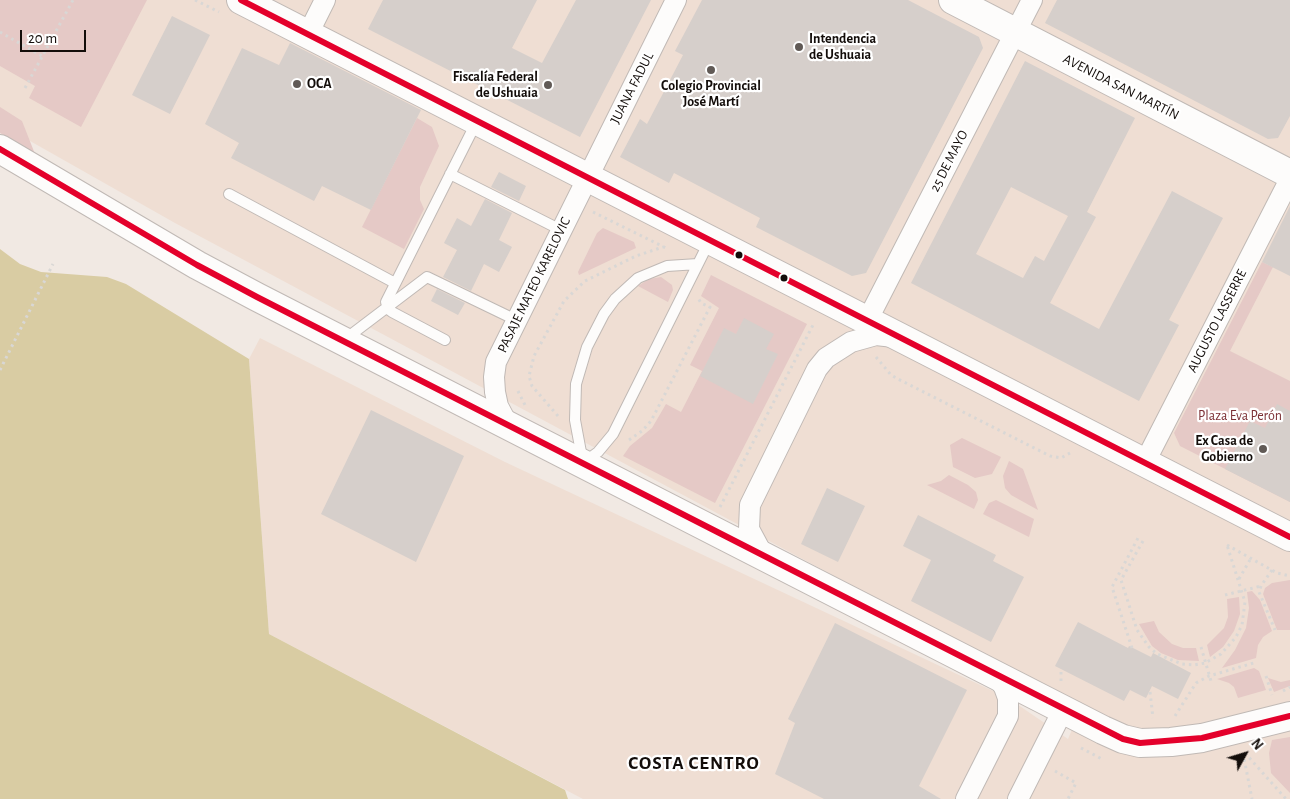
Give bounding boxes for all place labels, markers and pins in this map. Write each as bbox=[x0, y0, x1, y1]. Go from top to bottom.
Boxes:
place label: Intendencia de Ushuaia bbox=[809, 31, 876, 64]
marker: Intendencia de Ushuaia bbox=[793, 41, 805, 53]
marker: Colegio Provincial José Martí bbox=[705, 64, 717, 76]
place label: Fiscalía Federal de Ushuaia bbox=[453, 69, 538, 102]
place label: OCA bbox=[307, 76, 332, 92]
marker: OCA bbox=[291, 78, 303, 90]
place label: Colegio Provincial José Martí bbox=[661, 78, 761, 110]
marker: Fiscalía Federal de Ushuaia bbox=[542, 79, 554, 91]
unlabelled marker bbox=[734, 250, 744, 260]
unlabelled marker bbox=[779, 273, 789, 283]
place label: Ex Casa de Gobierno bbox=[1195, 433, 1253, 466]
marker: Ex Casa de Gobierno bbox=[1257, 443, 1269, 455]

